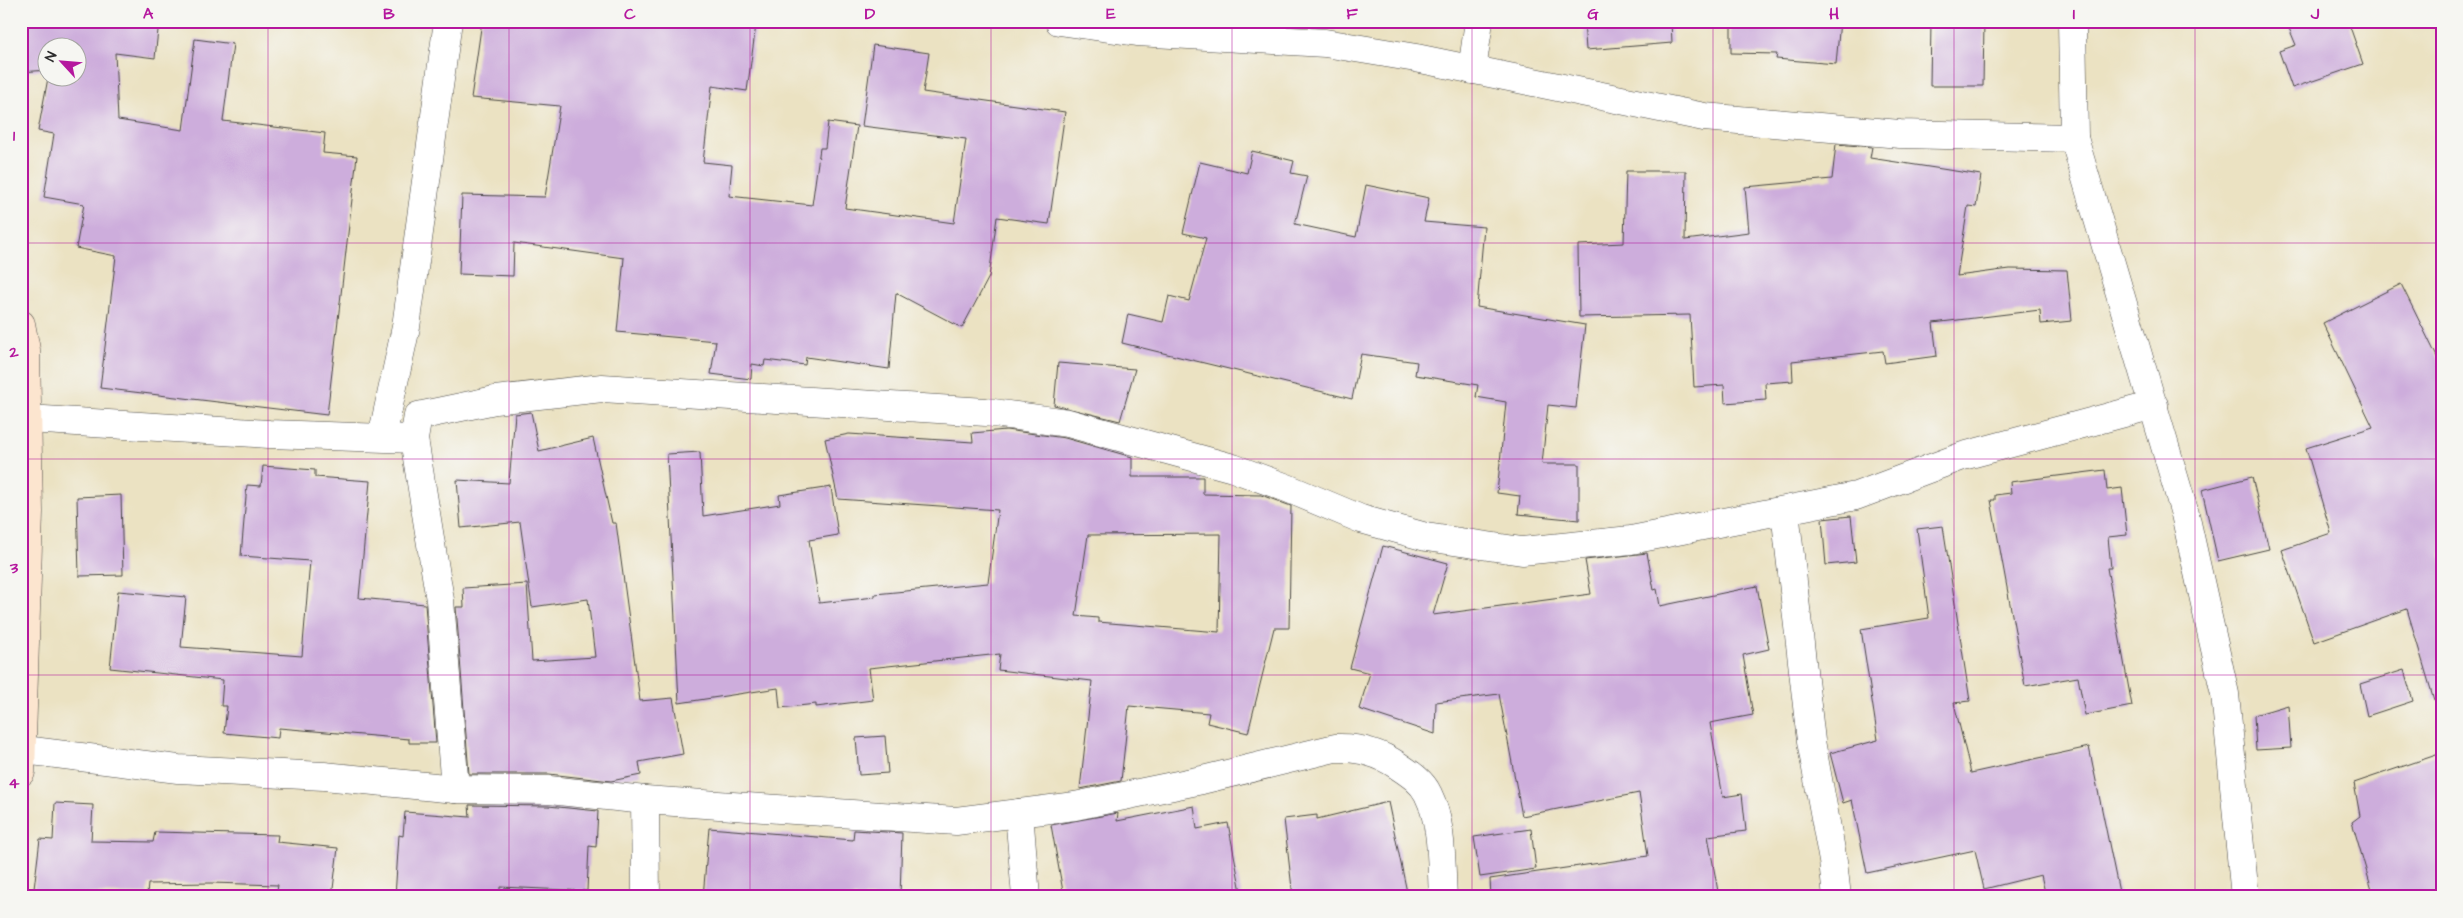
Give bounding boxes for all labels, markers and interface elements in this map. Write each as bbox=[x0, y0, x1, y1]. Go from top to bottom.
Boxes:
text: A bbox=[143, 3, 154, 25]
text: B bbox=[383, 3, 395, 25]
text: C bbox=[624, 3, 636, 25]
text: D bbox=[865, 3, 876, 25]
text: E bbox=[1106, 3, 1116, 25]
text: F bbox=[1346, 3, 1358, 25]
text: G bbox=[1587, 3, 1599, 25]
text: H bbox=[1829, 3, 1839, 25]
text: I bbox=[2073, 3, 2075, 25]
text: J bbox=[2310, 3, 2320, 25]
north arrow bbox=[38, 38, 88, 88]
text: N bbox=[40, 48, 62, 65]
text: 1 bbox=[13, 125, 16, 147]
text: 2 bbox=[8, 341, 19, 363]
text: 3 bbox=[9, 557, 19, 579]
text: 4 bbox=[9, 772, 20, 794]

